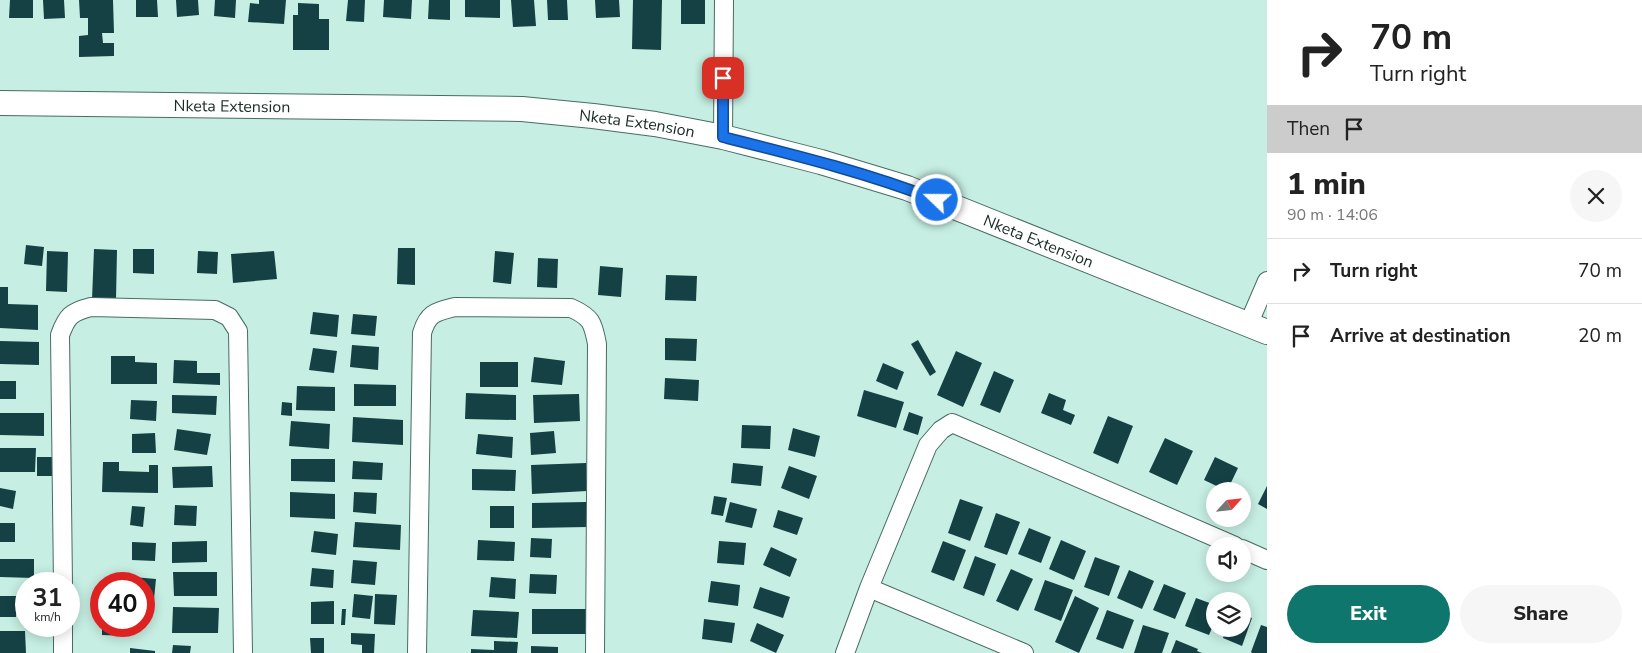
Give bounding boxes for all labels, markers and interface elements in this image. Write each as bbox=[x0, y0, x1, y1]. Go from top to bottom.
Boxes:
text: 70 m bbox=[1370, 14, 1452, 61]
icon: right bbox=[1287, 20, 1352, 85]
pin bbox=[702, 57, 744, 99]
text: Turn right bbox=[1370, 59, 1466, 89]
icon: arrive bbox=[709, 64, 737, 92]
street label: Nketa Extension bbox=[174, 95, 290, 118]
street label: Nketa Extension bbox=[578, 105, 697, 143]
icon: arrive bbox=[1340, 115, 1368, 143]
text: Then bbox=[1287, 116, 1330, 142]
text: 1 min bbox=[1287, 164, 1366, 205]
button: close bbox=[1570, 170, 1622, 222]
position arrow bbox=[910, 173, 962, 225]
text: 90 m · 14:06 bbox=[1287, 204, 1378, 226]
street label: Nketa Extension bbox=[980, 210, 1097, 274]
icon: right bbox=[1287, 257, 1315, 285]
text: Turn right bbox=[1330, 258, 1417, 284]
text: 70 m bbox=[1578, 258, 1622, 284]
icon: arrive bbox=[1287, 322, 1315, 350]
text: Arrive at destination bbox=[1330, 323, 1511, 349]
text: 20 m bbox=[1578, 323, 1622, 349]
north arrow bbox=[1206, 482, 1251, 528]
map controls bbox=[1206, 482, 1251, 637]
button: sound bbox=[1206, 537, 1251, 582]
speed limit sign: 40 bbox=[90, 572, 155, 637]
text: 31 bbox=[32, 581, 63, 615]
button: Exit bbox=[1287, 585, 1450, 643]
button: Share bbox=[1460, 585, 1622, 643]
button: layers bbox=[1206, 592, 1251, 637]
text: km/h bbox=[34, 609, 61, 625]

